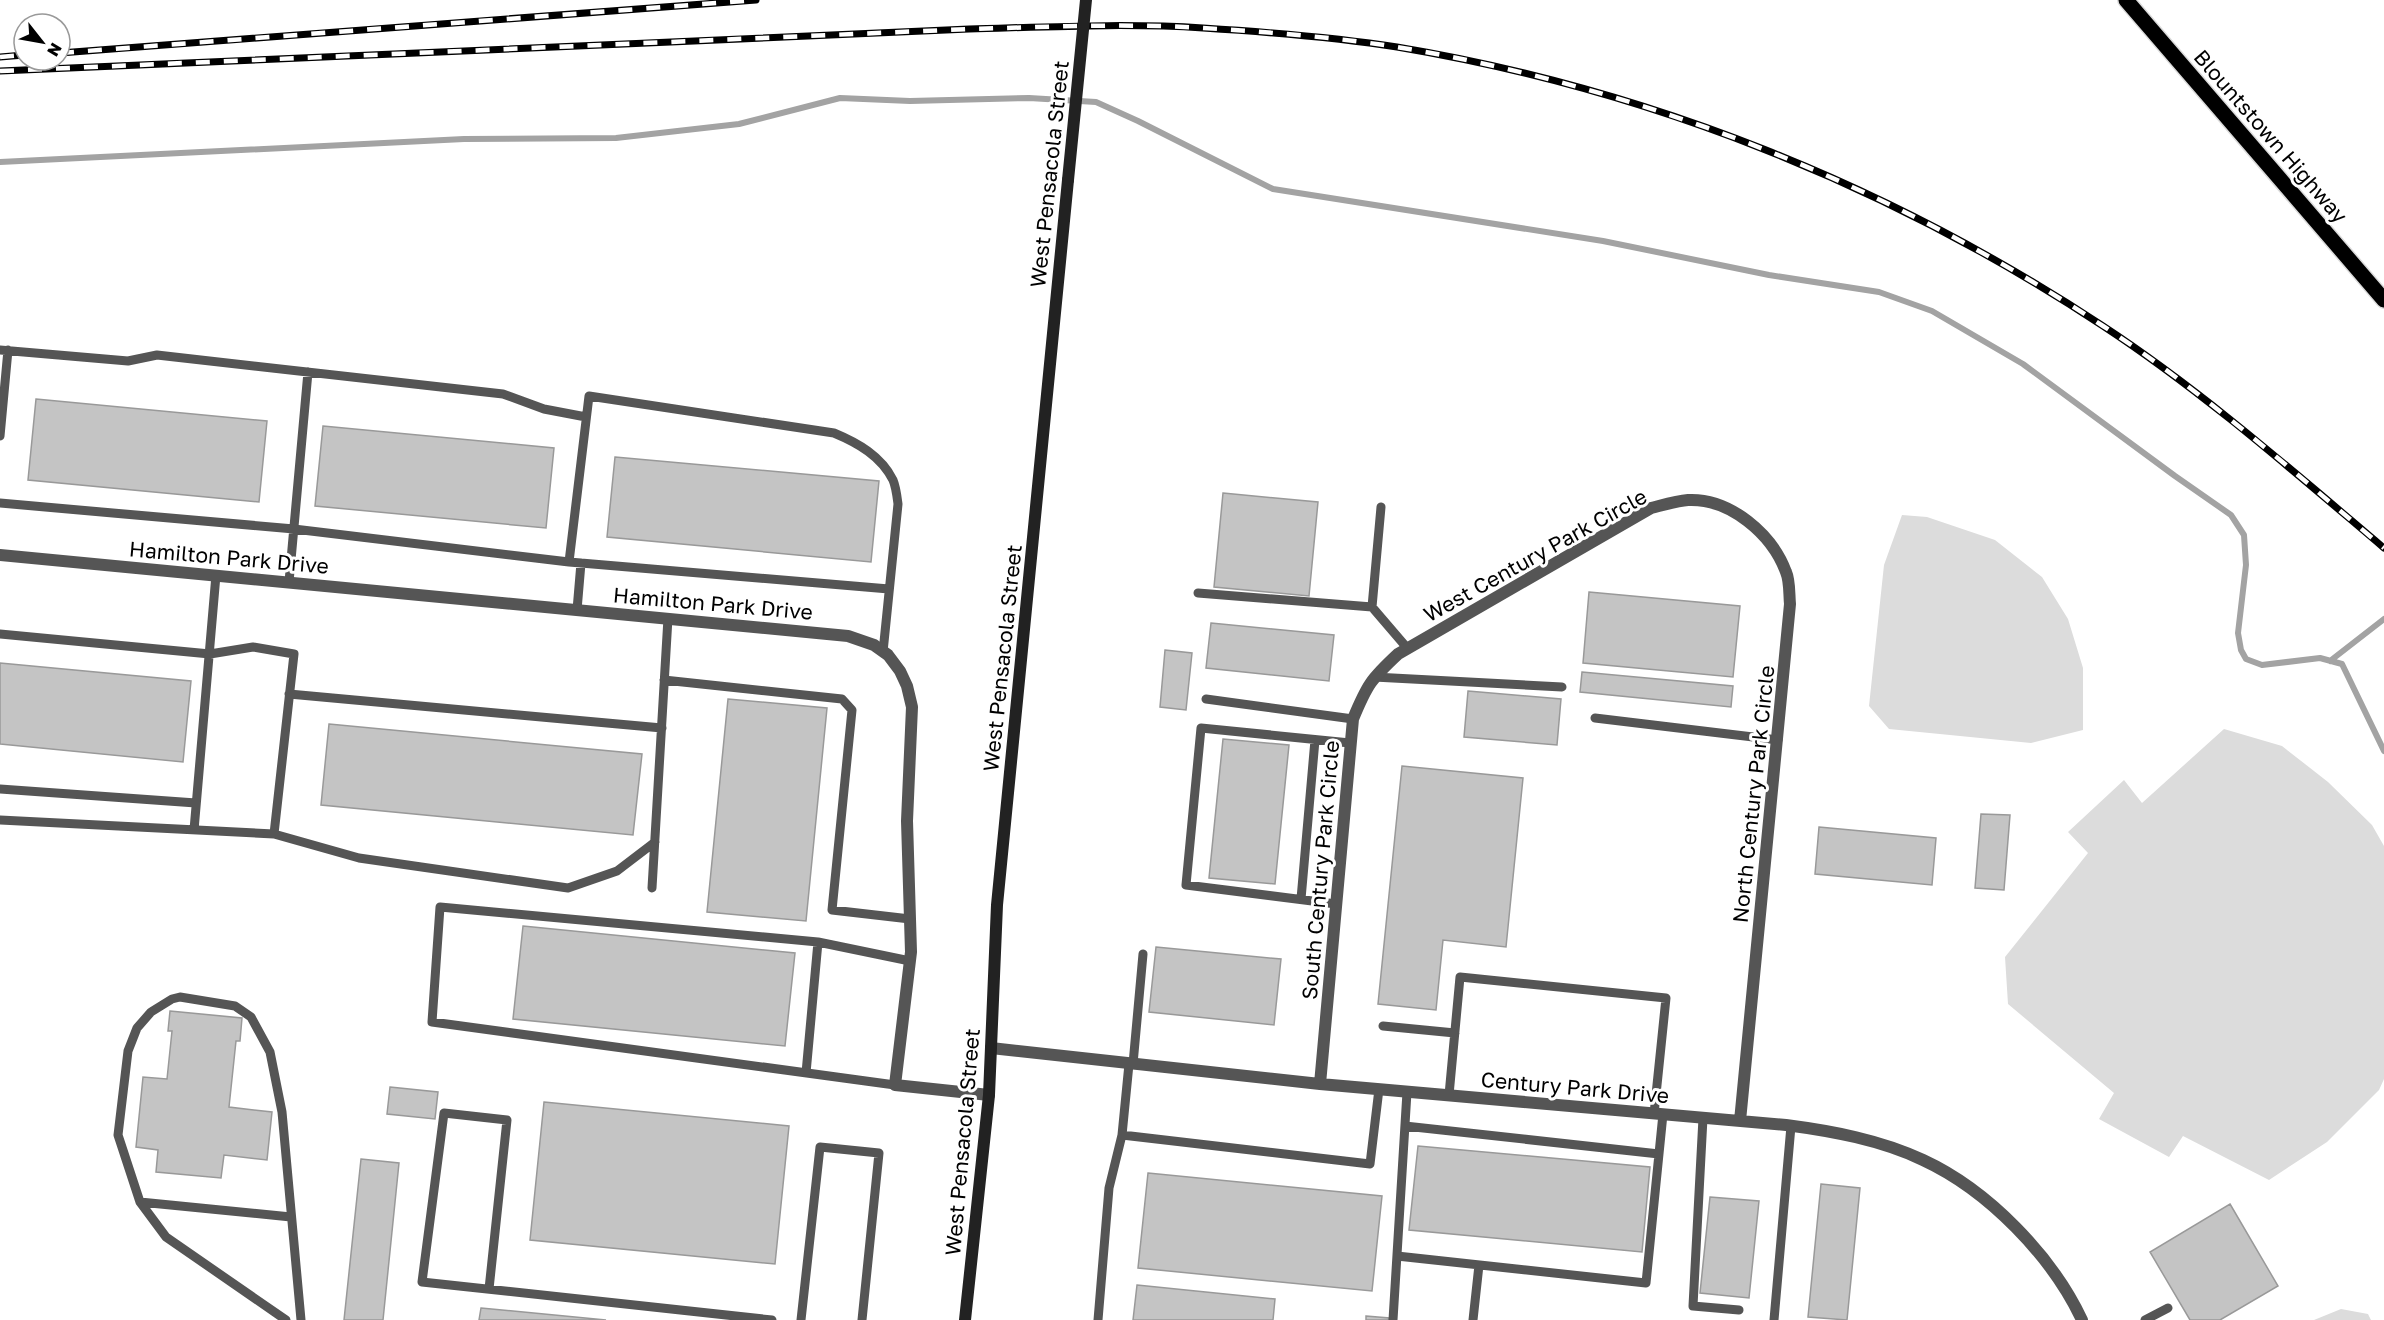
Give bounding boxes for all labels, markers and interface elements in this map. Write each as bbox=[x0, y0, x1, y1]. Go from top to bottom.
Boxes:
north arrow bbox=[12, 12, 72, 72]
text: N bbox=[43, 39, 67, 60]
street label: Blountstown Highway bbox=[2189, 44, 2353, 228]
street label: West Pensacola Street bbox=[1024, 59, 1074, 289]
street label: West Century Park Circle bbox=[1419, 483, 1651, 627]
street label: Hamilton Park Drive bbox=[128, 535, 330, 579]
street label: West Pensacola Street bbox=[977, 543, 1027, 773]
street label: Hamilton Park Drive bbox=[612, 581, 814, 625]
street label: North Century Park Circle bbox=[1727, 664, 1779, 924]
street label: South Century Park Circle bbox=[1296, 739, 1344, 1001]
street label: West Pensacola Street bbox=[939, 1027, 985, 1257]
street label: Century Park Drive bbox=[1480, 1066, 1670, 1108]

